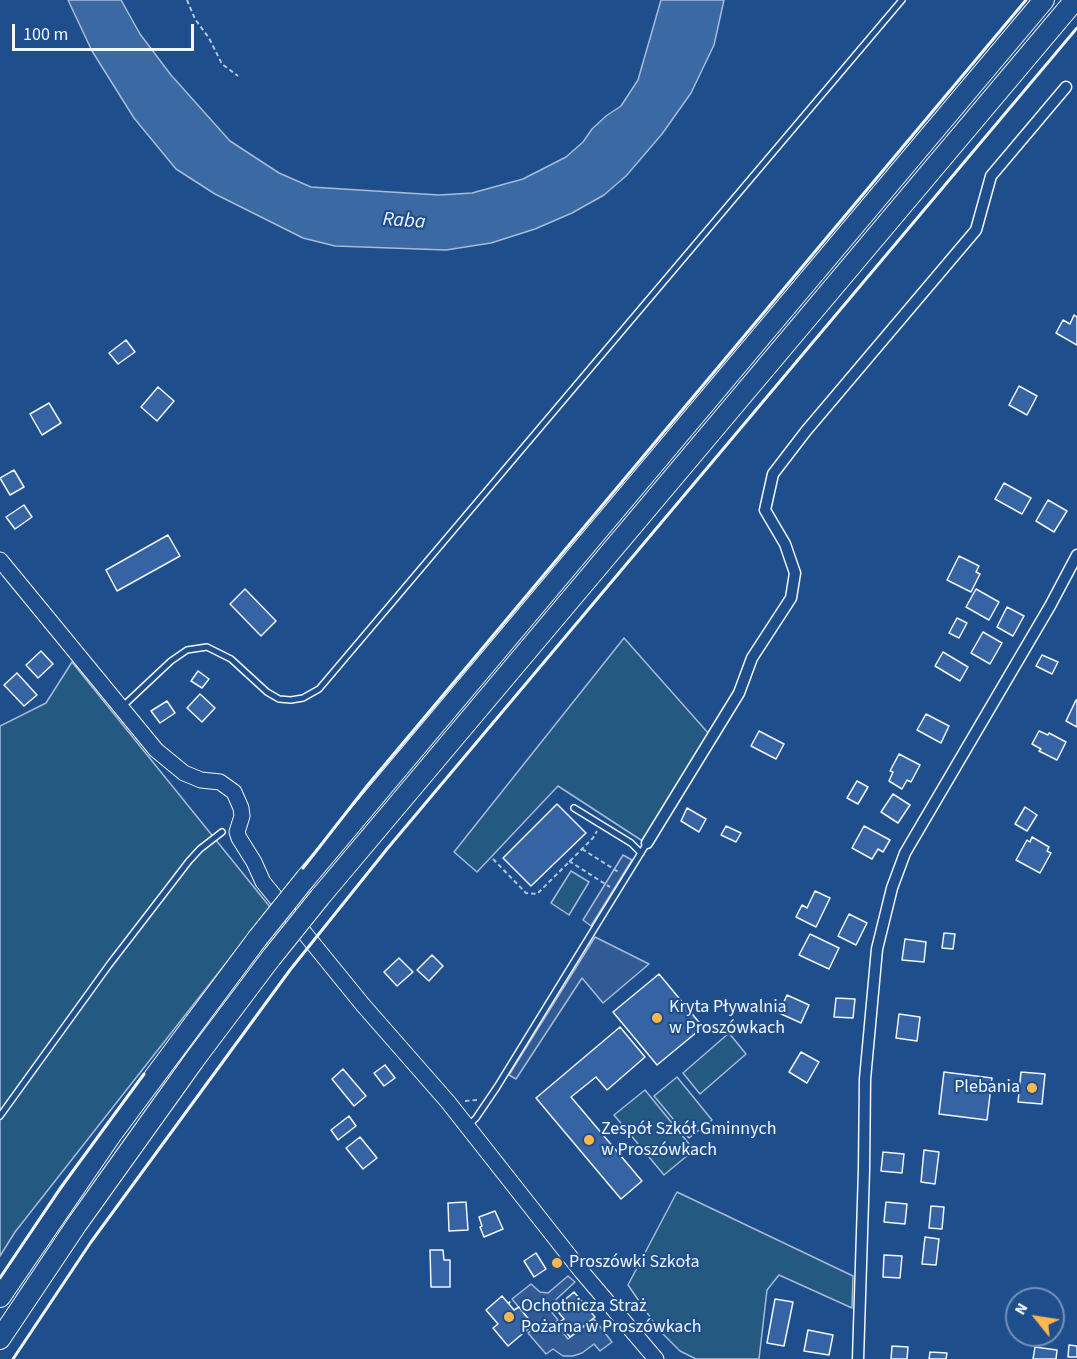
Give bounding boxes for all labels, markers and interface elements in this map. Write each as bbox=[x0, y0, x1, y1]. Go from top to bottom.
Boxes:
scale bar bbox=[15, 12, 196, 50]
text: 100 m bbox=[23, 22, 68, 47]
water label: Raba bbox=[382, 209, 426, 235]
place label: Kryta Pływalnia w Proszówkach bbox=[669, 997, 787, 1040]
marker: Kryta Pływalnia w Proszówkach bbox=[650, 1011, 664, 1025]
place label: Plebania bbox=[954, 1077, 1020, 1099]
marker: Plebania bbox=[1025, 1081, 1039, 1095]
place label: Zespół Szkół Gminnych w Proszówkach bbox=[601, 1119, 777, 1162]
marker: Zespół Szkół Gminnych w Proszówkach bbox=[582, 1133, 596, 1147]
place label: Proszówki Szkoła bbox=[569, 1252, 700, 1274]
marker: Proszówki Szkoła bbox=[550, 1256, 564, 1270]
north arrow bbox=[1005, 1287, 1065, 1347]
place label: Ochotnicza Straż Pożarna w Proszówkach bbox=[521, 1296, 701, 1338]
text: N bbox=[1009, 1299, 1033, 1319]
marker: Ochotnicza Straż Pożarna w Proszówkach bbox=[502, 1310, 516, 1324]

